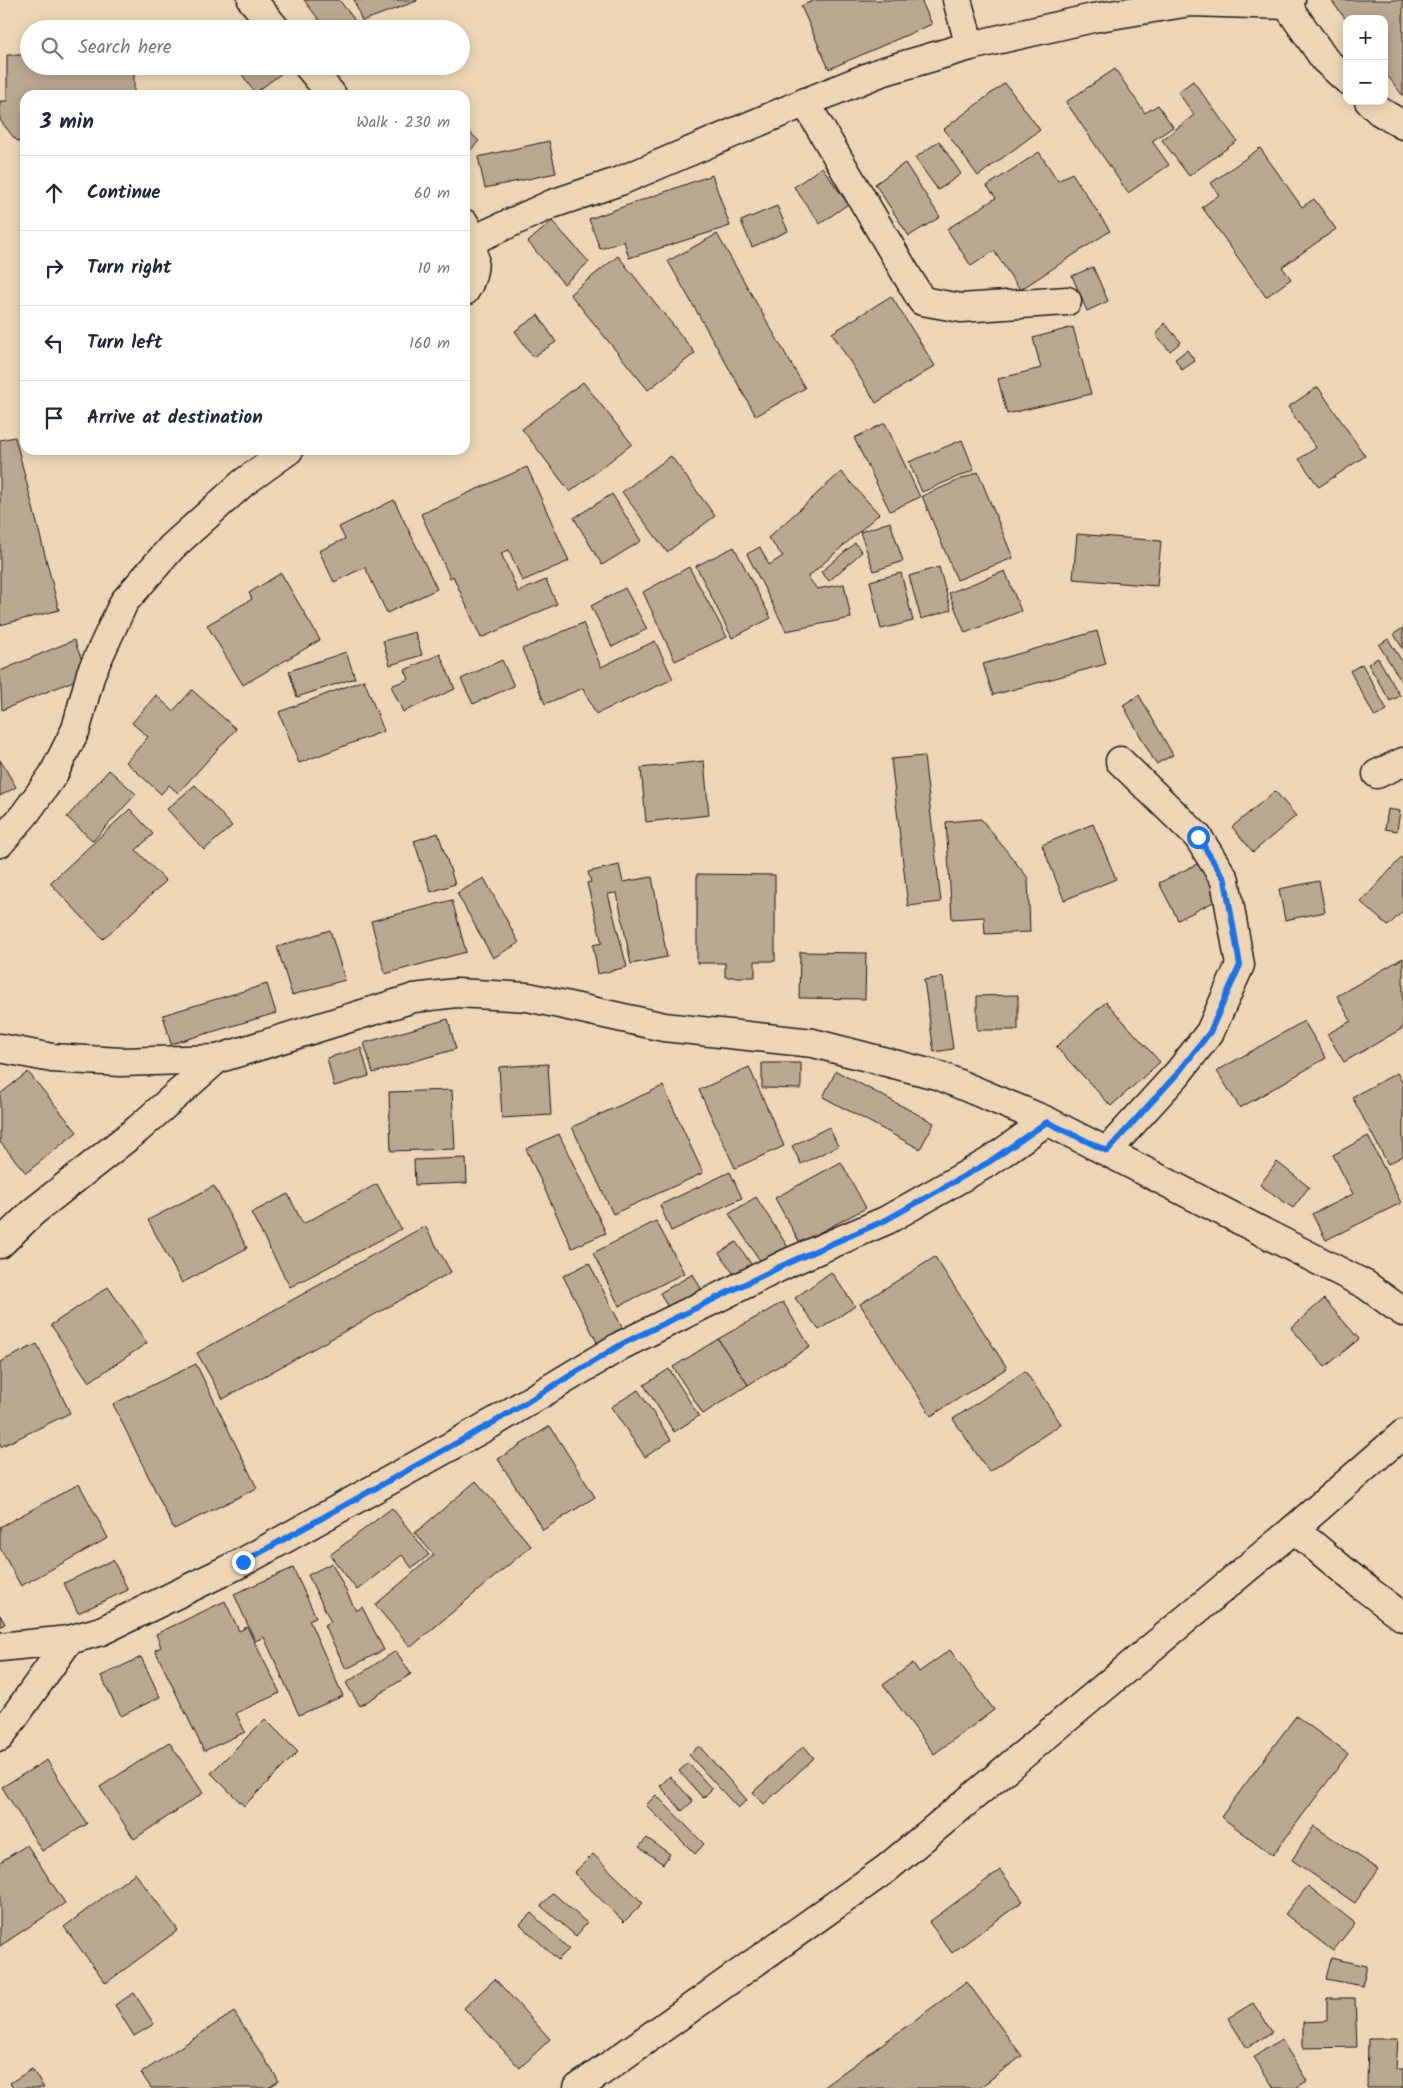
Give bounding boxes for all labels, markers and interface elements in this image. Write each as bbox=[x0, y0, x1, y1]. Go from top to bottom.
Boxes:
map controls bbox=[1343, 15, 1388, 105]
button: + bbox=[1343, 15, 1388, 60]
search box bbox=[20, 20, 470, 75]
text: Search here bbox=[78, 33, 172, 63]
icon: search bbox=[38, 34, 66, 62]
button: − bbox=[1343, 60, 1388, 105]
text: 3 min bbox=[40, 106, 94, 139]
text: Walk · 230 m bbox=[356, 110, 450, 135]
text: Continue bbox=[87, 178, 160, 208]
icon: ahead bbox=[40, 179, 68, 207]
text: 60 m bbox=[414, 181, 450, 206]
text: Turn right bbox=[87, 253, 172, 283]
icon: right bbox=[40, 254, 68, 282]
text: 10 m bbox=[418, 256, 450, 281]
text: Turn left bbox=[87, 328, 162, 358]
icon: left bbox=[40, 329, 68, 357]
text: 160 m bbox=[409, 331, 450, 356]
text: Arrive at destination bbox=[87, 403, 263, 433]
icon: arrive bbox=[40, 404, 68, 432]
route start bbox=[1187, 826, 1210, 849]
route end bbox=[232, 1551, 255, 1574]

